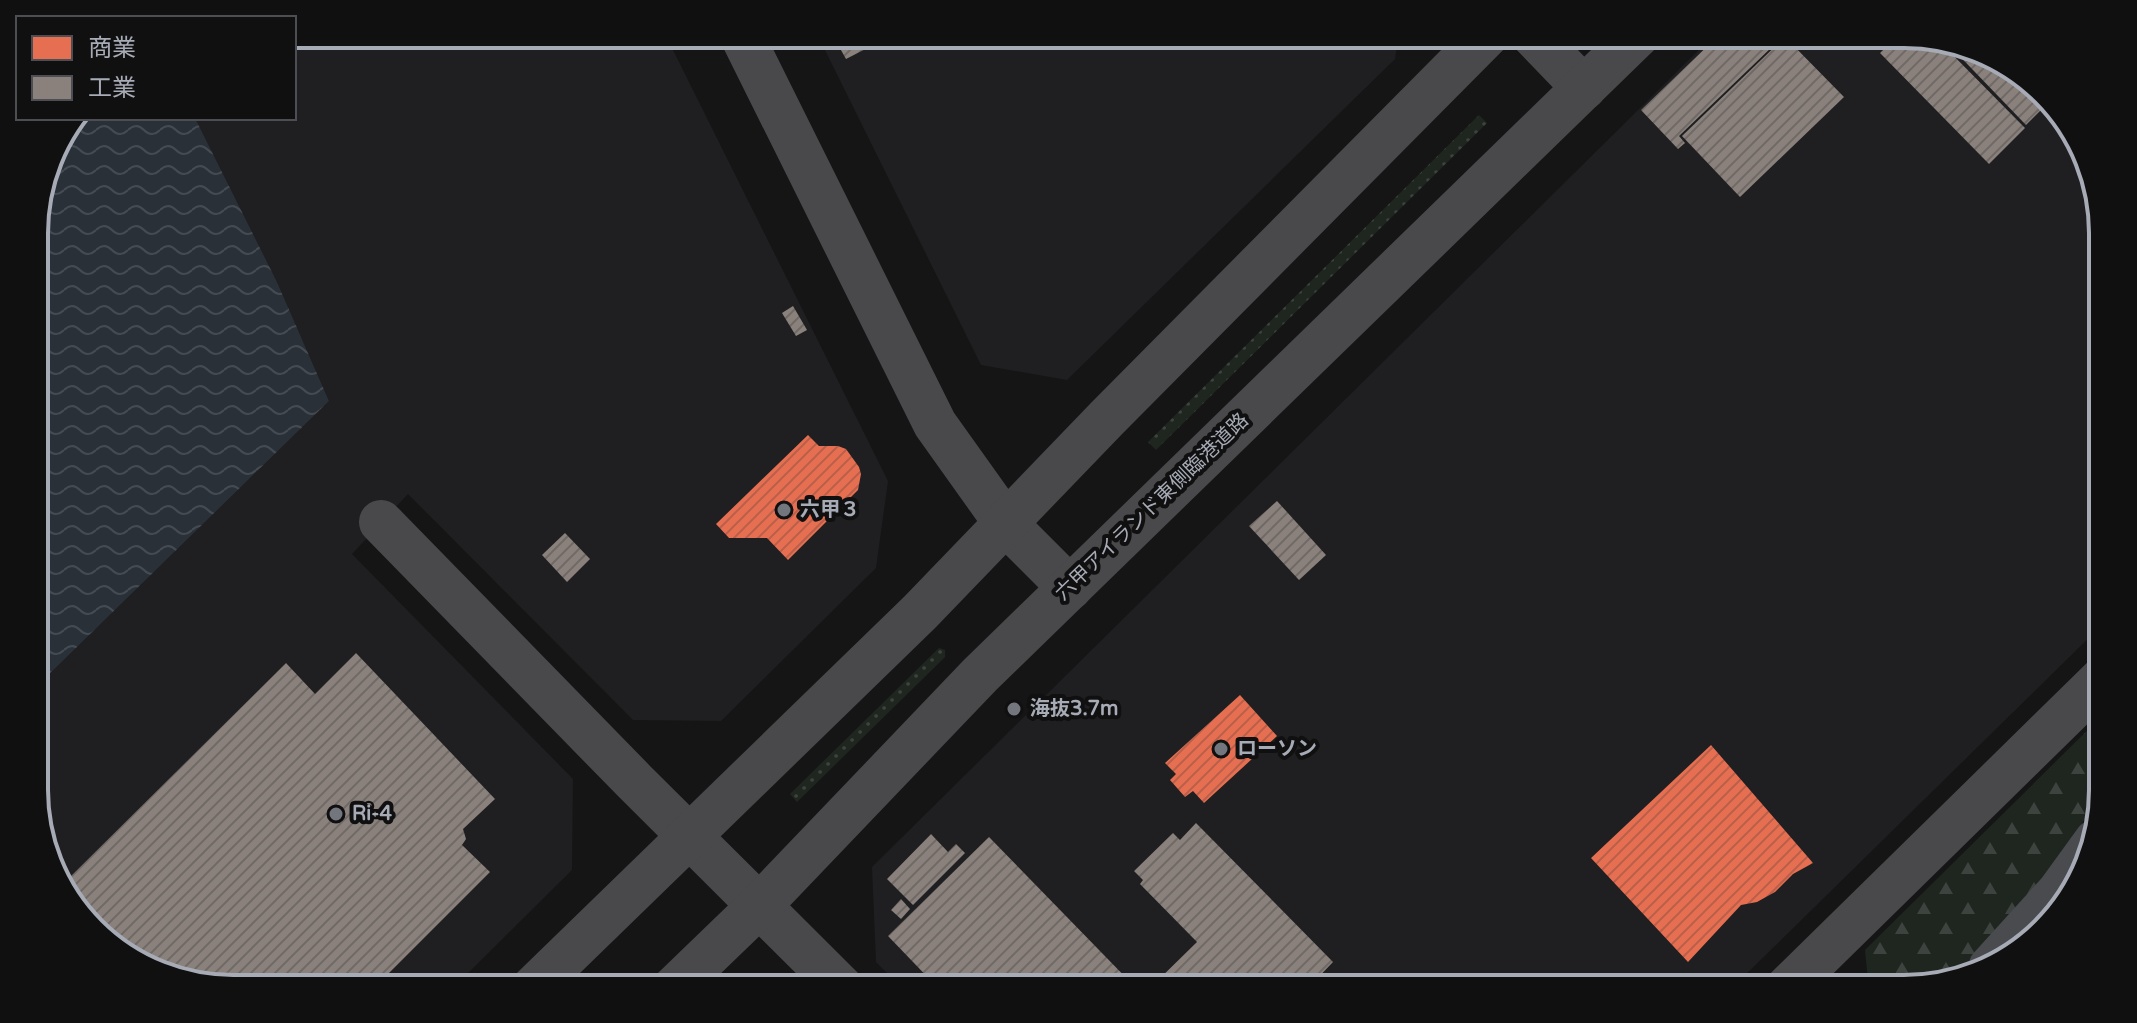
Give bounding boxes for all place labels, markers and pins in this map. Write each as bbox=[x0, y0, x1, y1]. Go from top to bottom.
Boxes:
place label: 六甲３ bbox=[800, 498, 860, 522]
marker: 六甲３ bbox=[775, 501, 793, 519]
place label: 海抜3.7m bbox=[1030, 697, 1118, 721]
marker: 海抜3.7m bbox=[1005, 700, 1023, 718]
place label: ローソン bbox=[1237, 737, 1317, 761]
marker: ローソン bbox=[1212, 740, 1230, 758]
place label: Ri-4 bbox=[352, 802, 393, 826]
marker: Ri-4 bbox=[327, 805, 345, 823]

